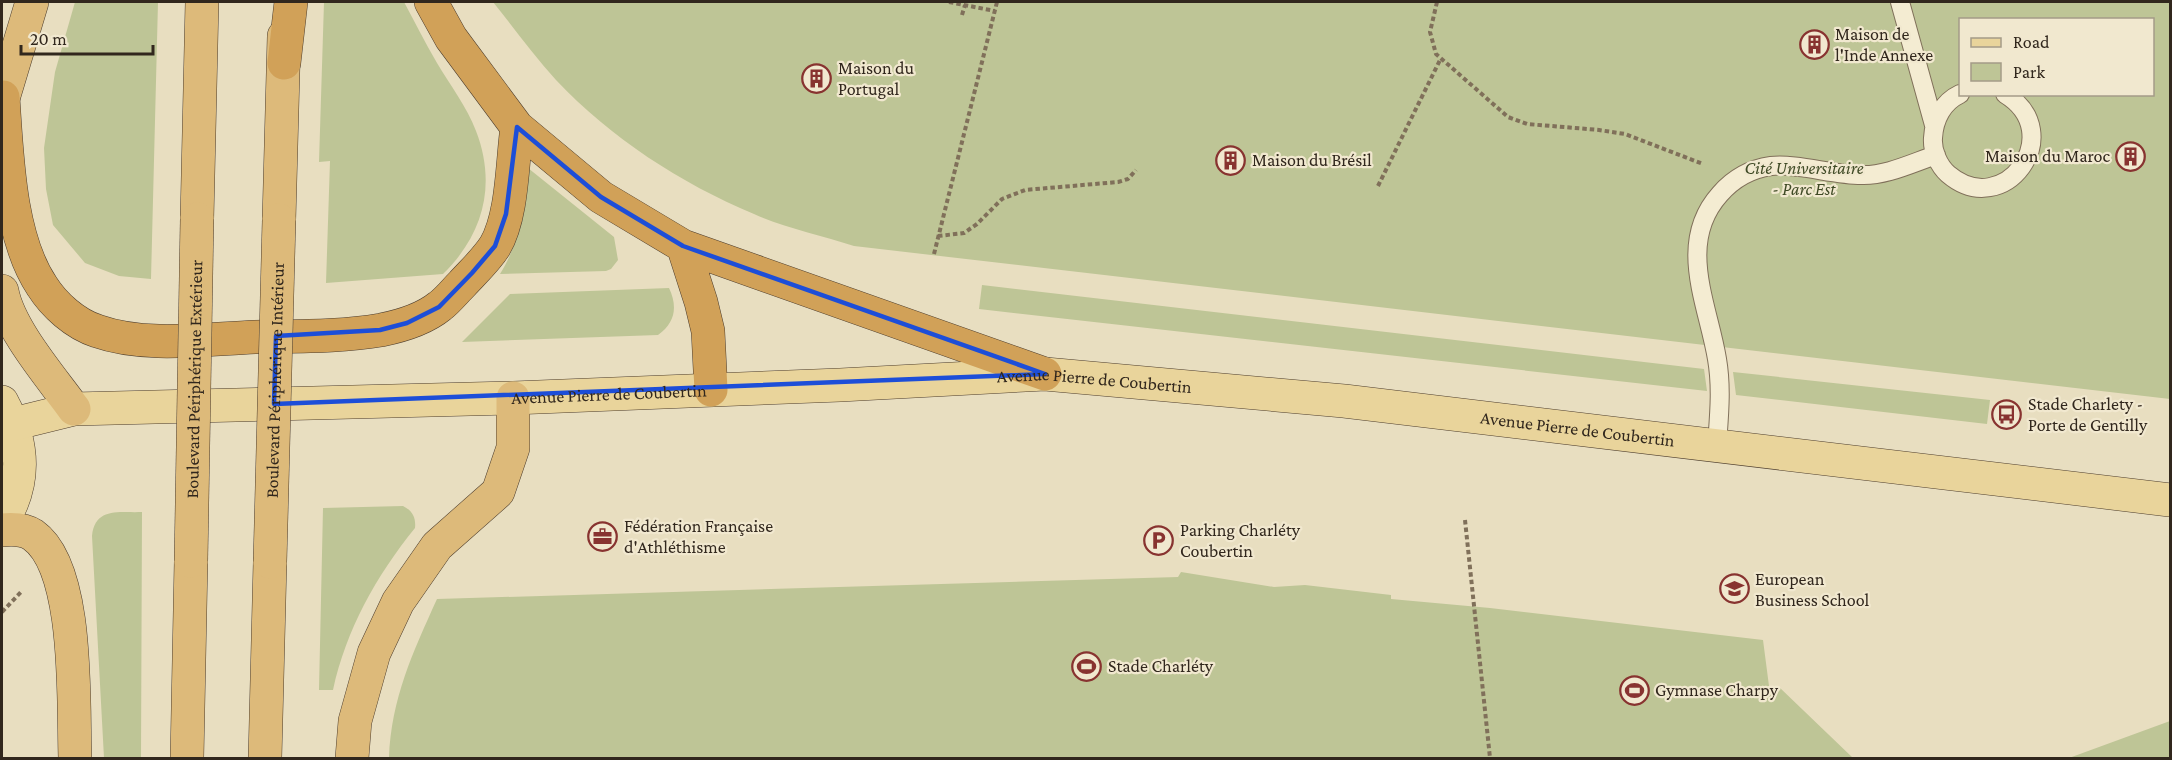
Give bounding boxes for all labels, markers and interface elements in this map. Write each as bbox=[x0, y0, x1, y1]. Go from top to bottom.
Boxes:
scale bar bbox=[21, 18, 153, 56]
legend bbox=[1959, 18, 2154, 96]
place label: Maison de l'Inde Annexe bbox=[1835, 24, 1933, 65]
building icon: Maison de l'Inde Annexe bbox=[1798, 28, 1830, 60]
text: 20 m bbox=[30, 29, 67, 49]
text: Road bbox=[2013, 32, 2050, 52]
place label: Maison du Portugal bbox=[838, 58, 914, 99]
building icon: Maison du Portugal bbox=[801, 62, 833, 94]
text: Park bbox=[2013, 62, 2045, 82]
building icon: Maison du Maroc bbox=[2115, 140, 2147, 172]
building icon: Maison du Brésil bbox=[1215, 144, 1247, 176]
place label: Maison du Maroc bbox=[1985, 146, 2111, 166]
place label: Maison du Brésil bbox=[1252, 150, 1372, 170]
park label: Cité Universitaire - Parc Est bbox=[1745, 158, 1864, 199]
street label: Boulevard Périphérique Extérieur bbox=[182, 259, 206, 499]
street label: Boulevard Périphérique Intérieur bbox=[262, 261, 288, 498]
street label: Avenue Pierre de Coubertin bbox=[996, 364, 1193, 397]
street label: Avenue Pierre de Coubertin bbox=[511, 380, 707, 408]
place label: Stade Charlety - Porte de Gentilly bbox=[2028, 394, 2148, 435]
bus stop icon: Stade Charlety - Porte de Gentilly bbox=[1991, 398, 2023, 430]
street label: Avenue Pierre de Coubertin bbox=[1479, 407, 1676, 451]
place label: Fédération Française d'Athléthisme bbox=[624, 516, 773, 557]
office icon: Fédération Française d'Athléthisme bbox=[587, 520, 619, 552]
place label: Parking Charléty Coubertin bbox=[1180, 520, 1301, 561]
parking icon: Parking Charléty Coubertin bbox=[1143, 524, 1175, 556]
place label: European Business School bbox=[1755, 569, 1870, 610]
school or university icon: European Business School bbox=[1718, 573, 1750, 605]
sports icon: Stade Charléty bbox=[1071, 650, 1103, 682]
place label: Stade Charléty bbox=[1108, 656, 1214, 676]
sports icon: Gymnase Charpy bbox=[1618, 674, 1650, 706]
place label: Gymnase Charpy bbox=[1655, 680, 1779, 700]

